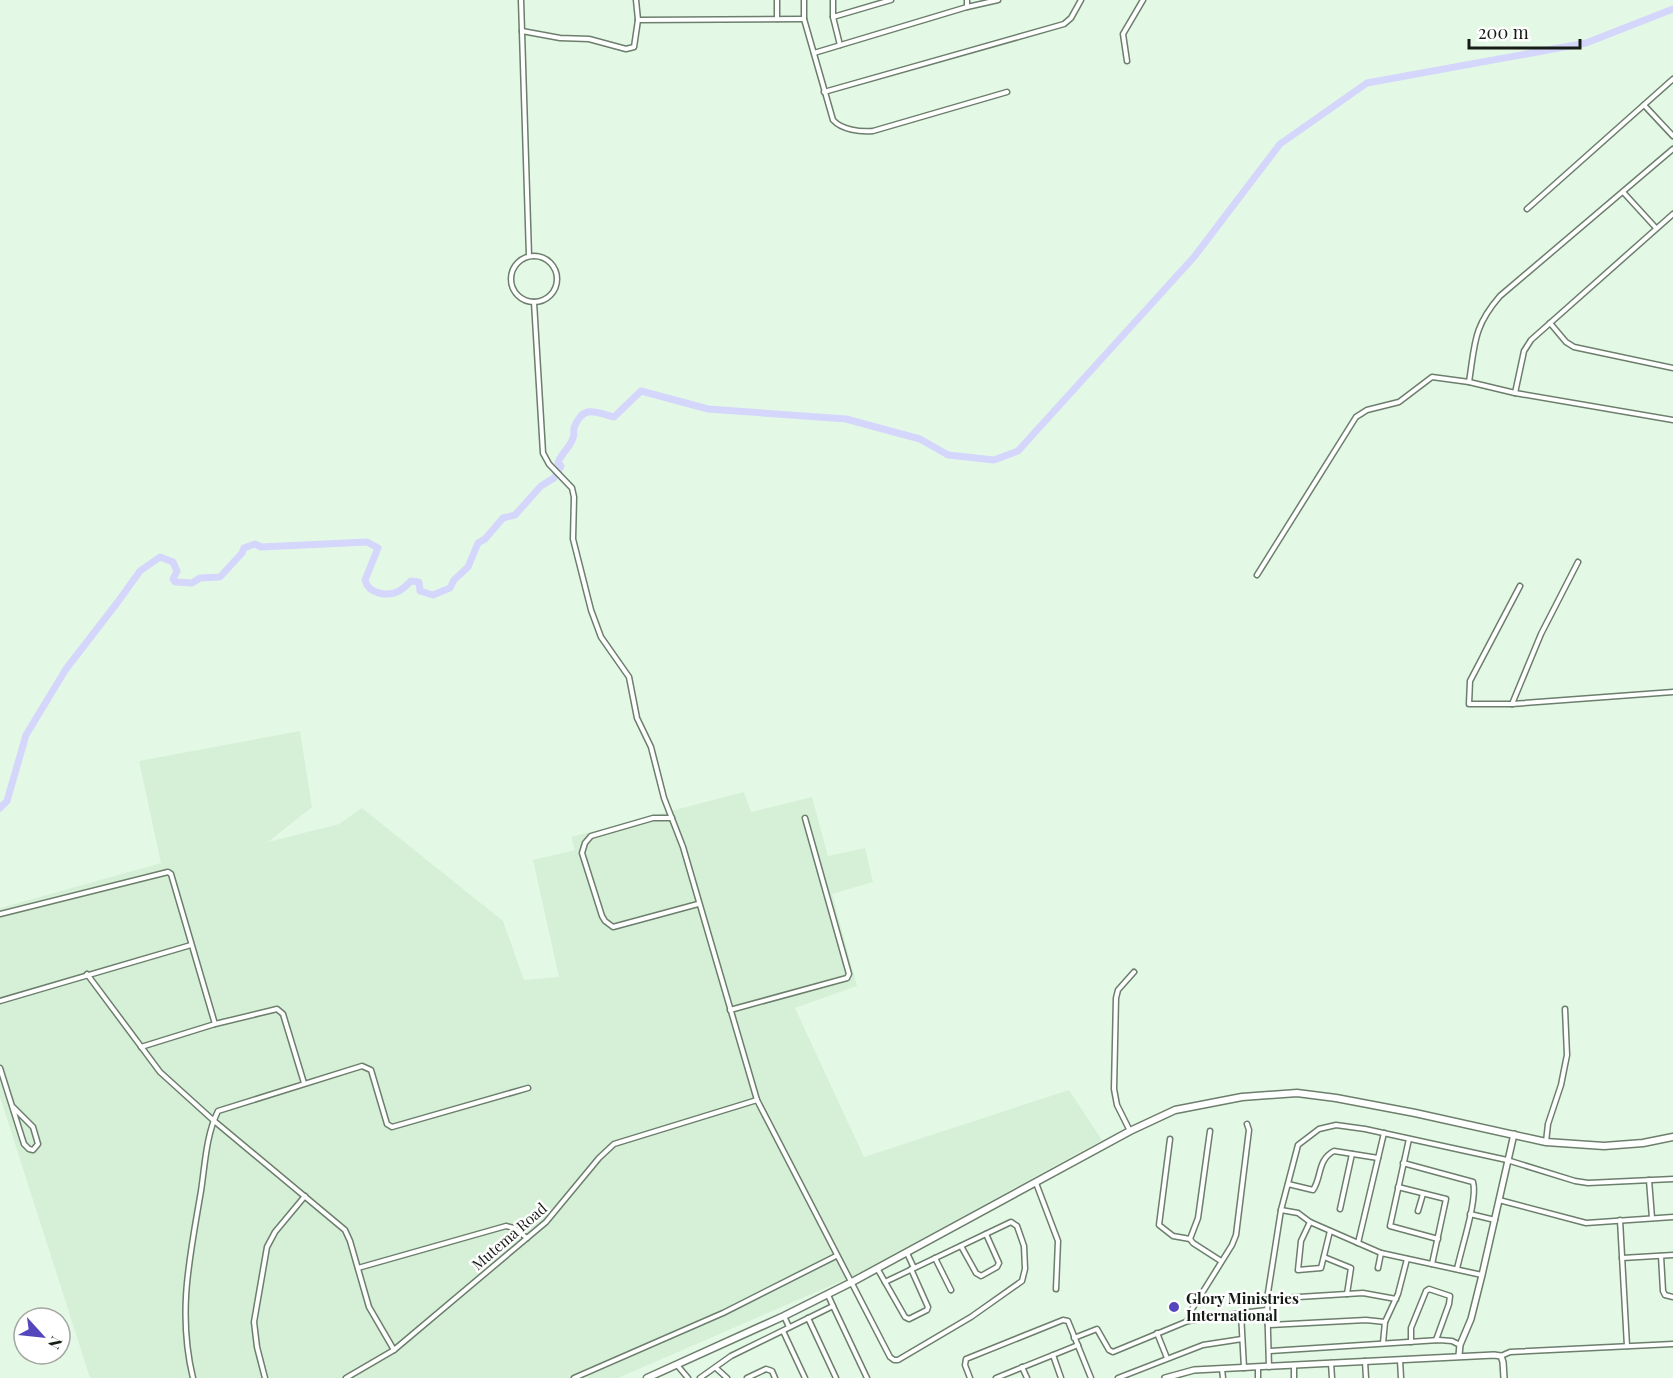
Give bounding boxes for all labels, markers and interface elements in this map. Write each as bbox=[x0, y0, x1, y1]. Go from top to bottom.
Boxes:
scale bar bbox=[1469, 12, 1580, 50]
text: 200 m bbox=[1478, 20, 1529, 44]
street label: Mutema Road bbox=[467, 1198, 551, 1274]
place label: Glory Ministries International bbox=[1186, 1288, 1299, 1325]
marker: Glory Ministries International bbox=[1167, 1300, 1181, 1314]
north arrow bbox=[12, 1306, 72, 1366]
text: N bbox=[44, 1333, 68, 1353]

